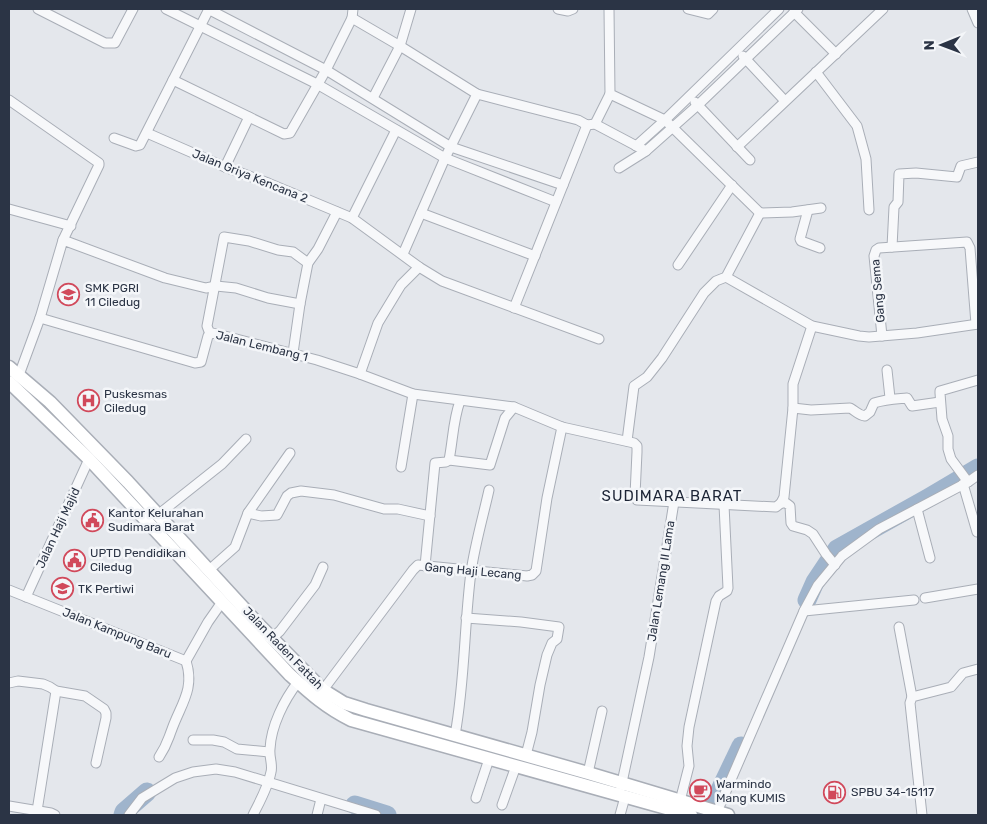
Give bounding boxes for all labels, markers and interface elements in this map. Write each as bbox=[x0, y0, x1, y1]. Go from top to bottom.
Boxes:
north arrow bbox=[917, 20, 967, 70]
text: N bbox=[921, 40, 938, 50]
street label: Jalan Griya Kencana 2 bbox=[190, 146, 310, 206]
street label: Gang Sema bbox=[868, 259, 888, 323]
place label: SMK PGRI 11 Ciledug bbox=[85, 281, 140, 309]
school or university icon: SMK PGRI 11 Ciledug bbox=[57, 283, 81, 307]
street label: Jalan Lembang 1 bbox=[215, 328, 309, 364]
place label: Puskesmas Ciledug bbox=[104, 387, 167, 415]
hospital icon: Puskesmas Ciledug bbox=[76, 389, 100, 413]
street label: Jalan Haji Majid bbox=[33, 485, 83, 571]
district label: SUDIMARA BARAT bbox=[602, 487, 742, 505]
place label: Kantor Kelurahan Sudimara Barat bbox=[108, 506, 204, 534]
public building icon: Kantor Kelurahan Sudimara Barat bbox=[80, 508, 104, 532]
street label: Jalan Lemang II Lama bbox=[645, 520, 677, 642]
place label: UPTD Pendidikan Ciledug bbox=[90, 546, 186, 574]
public building icon: UPTD Pendidikan Ciledug bbox=[62, 548, 86, 572]
street label: Gang Haji Lecang bbox=[424, 560, 522, 582]
school or university icon: TK Pertiwi bbox=[50, 577, 74, 601]
place label: TK Pertiwi bbox=[78, 582, 134, 596]
street label: Jalan Raden Fattah bbox=[240, 604, 326, 692]
street label: Jalan Kampung Baru bbox=[60, 605, 174, 661]
place label: Warmindo Mang KUMIS bbox=[716, 777, 785, 805]
cafe icon: Warmindo Mang KUMIS bbox=[688, 779, 712, 803]
fuel station icon: SPBU 34-15117 bbox=[823, 780, 847, 804]
place label: SPBU 34-15117 bbox=[851, 785, 934, 799]

